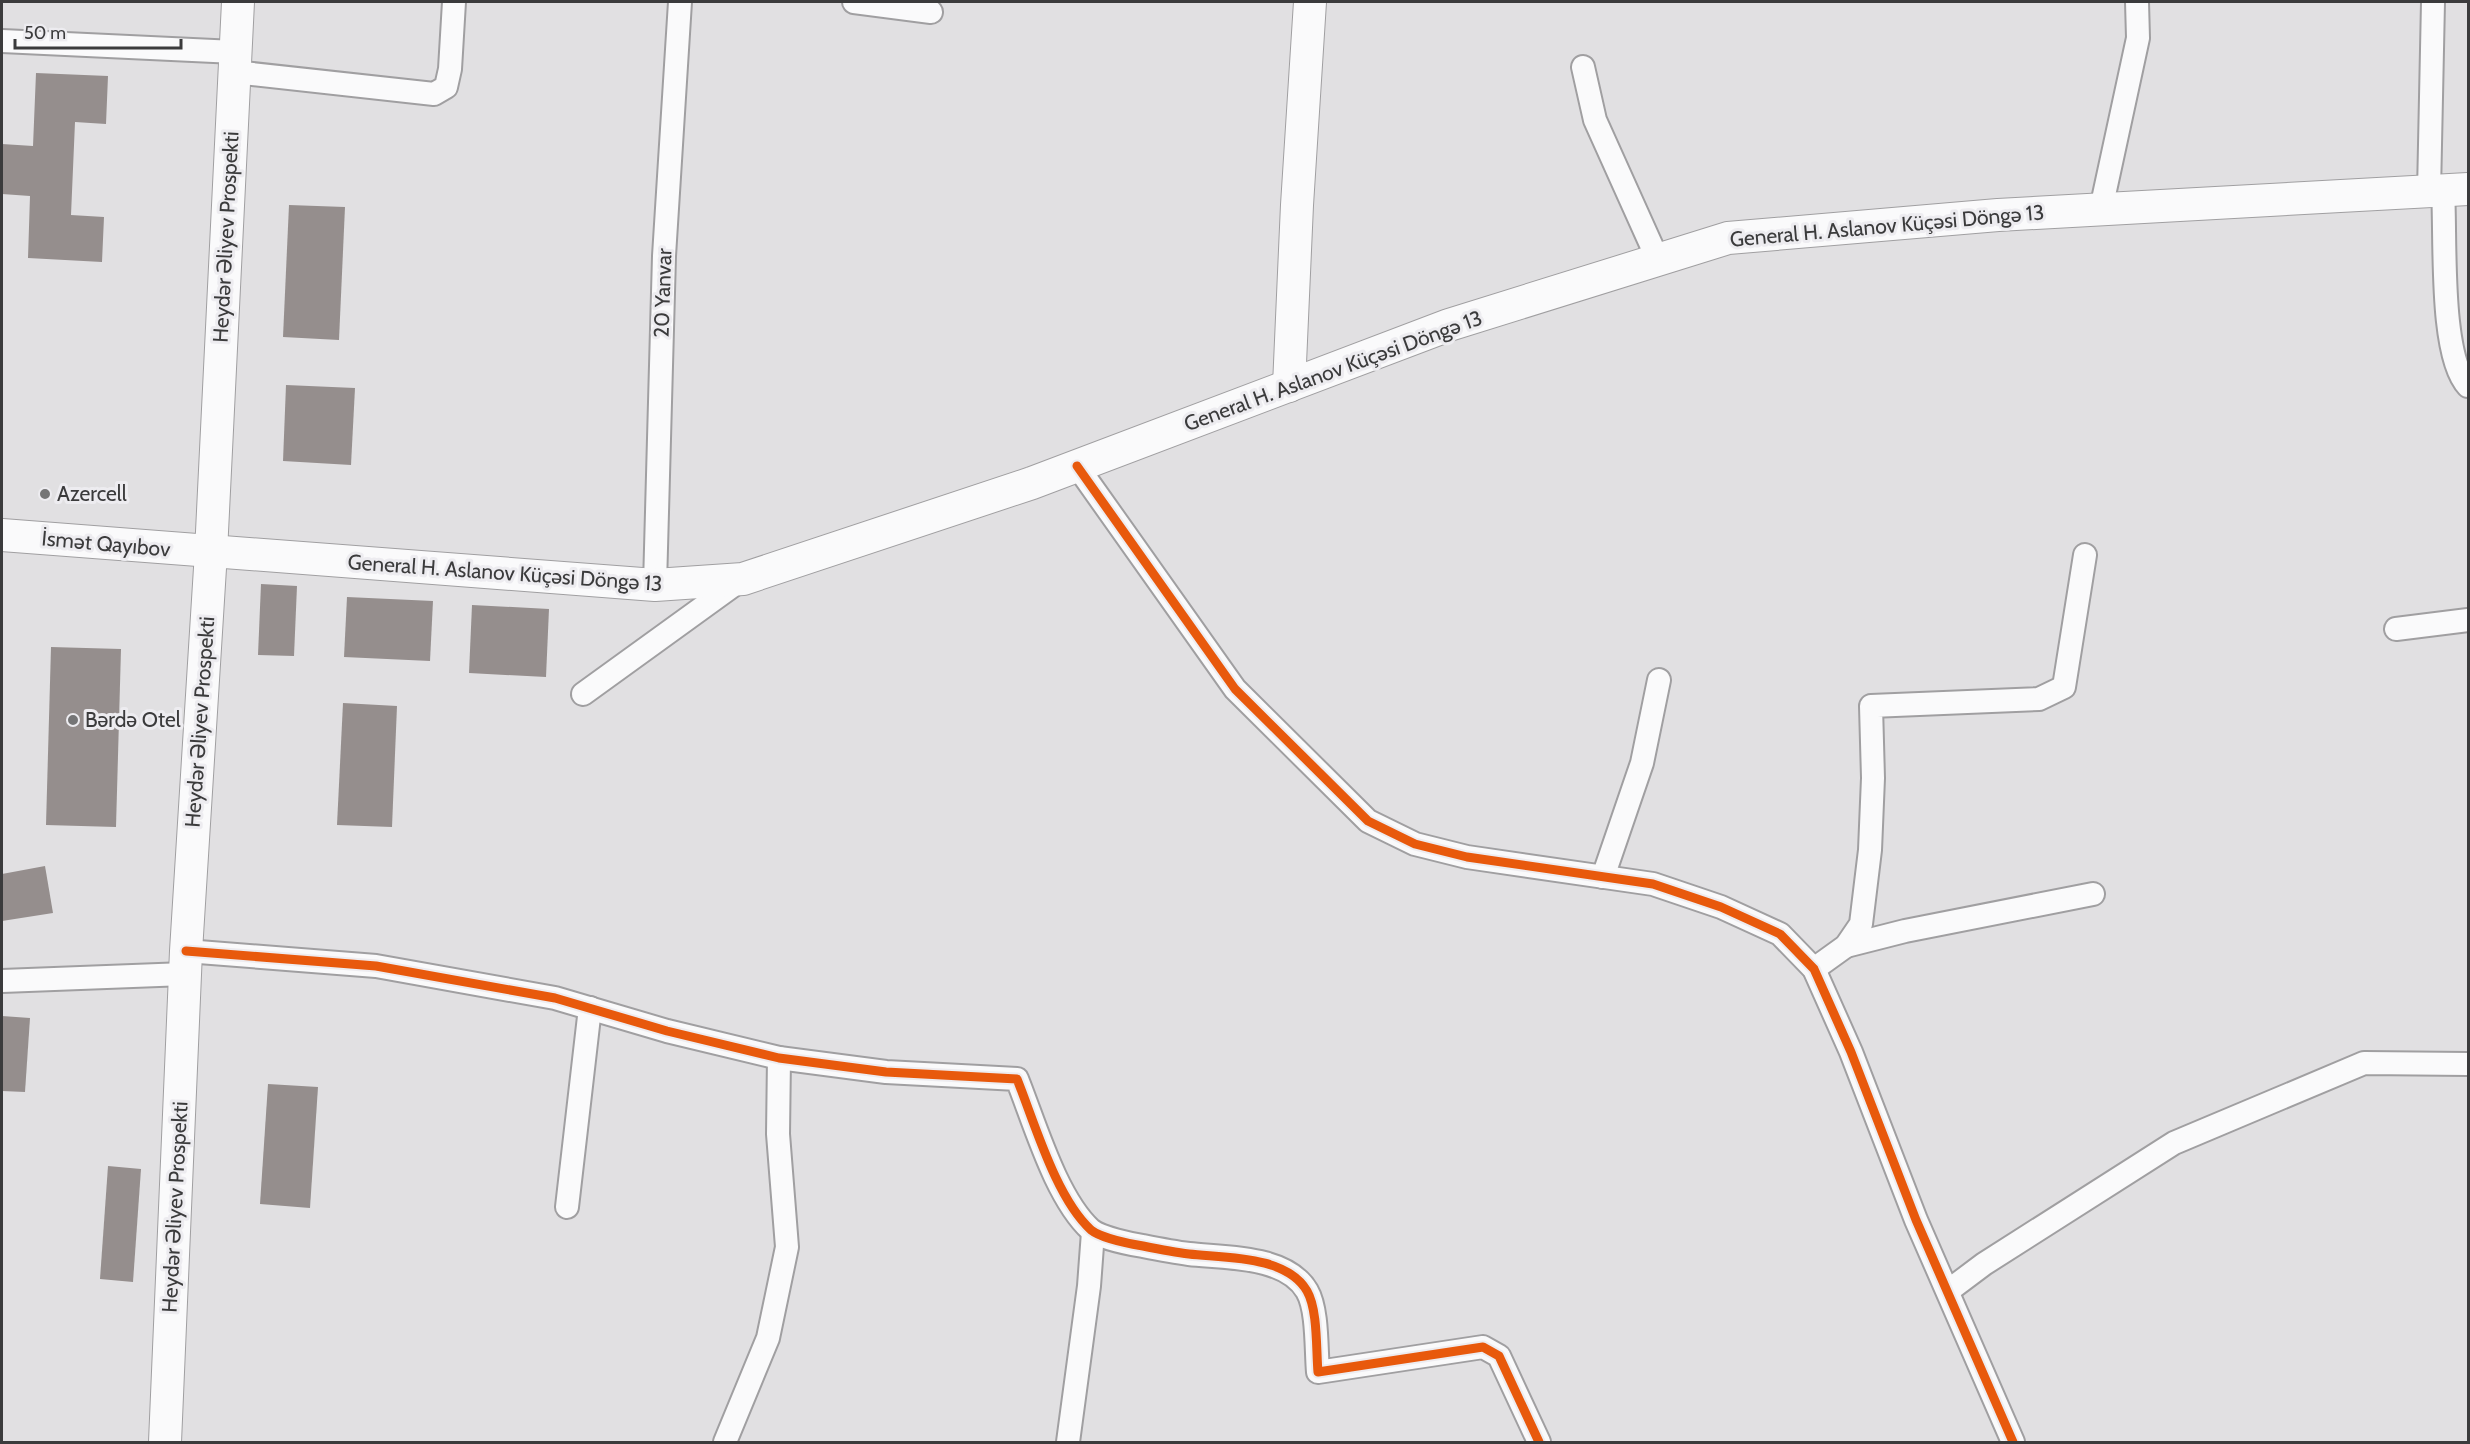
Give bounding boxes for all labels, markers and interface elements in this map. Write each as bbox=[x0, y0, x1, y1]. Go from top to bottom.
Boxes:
scale bar bbox=[15, 12, 182, 50]
text: 50 m bbox=[24, 22, 66, 44]
street label: Heydər Əliyev Prospekti bbox=[207, 131, 244, 343]
street label: General H. Aslanov Küçəsi Döngə 13 bbox=[1729, 199, 2045, 252]
street label: 20 Yanvar bbox=[648, 248, 677, 338]
street label: General H. Aslanov Küçəsi Döngə 13 bbox=[1180, 305, 1485, 436]
place label: Azercell bbox=[57, 481, 127, 506]
marker: Azercell bbox=[38, 487, 52, 501]
street label: İsmət Qayıbov bbox=[41, 525, 172, 562]
street label: General H. Aslanov Küçəsi Döngə 13 bbox=[347, 549, 663, 596]
street label: Heydər Əliyev Prospekti bbox=[180, 616, 219, 828]
place label: Bərdə Otel bbox=[85, 707, 181, 732]
marker: Bərdə Otel bbox=[66, 713, 80, 727]
street label: Heydər Əliyev Prospekti bbox=[156, 1101, 193, 1313]

